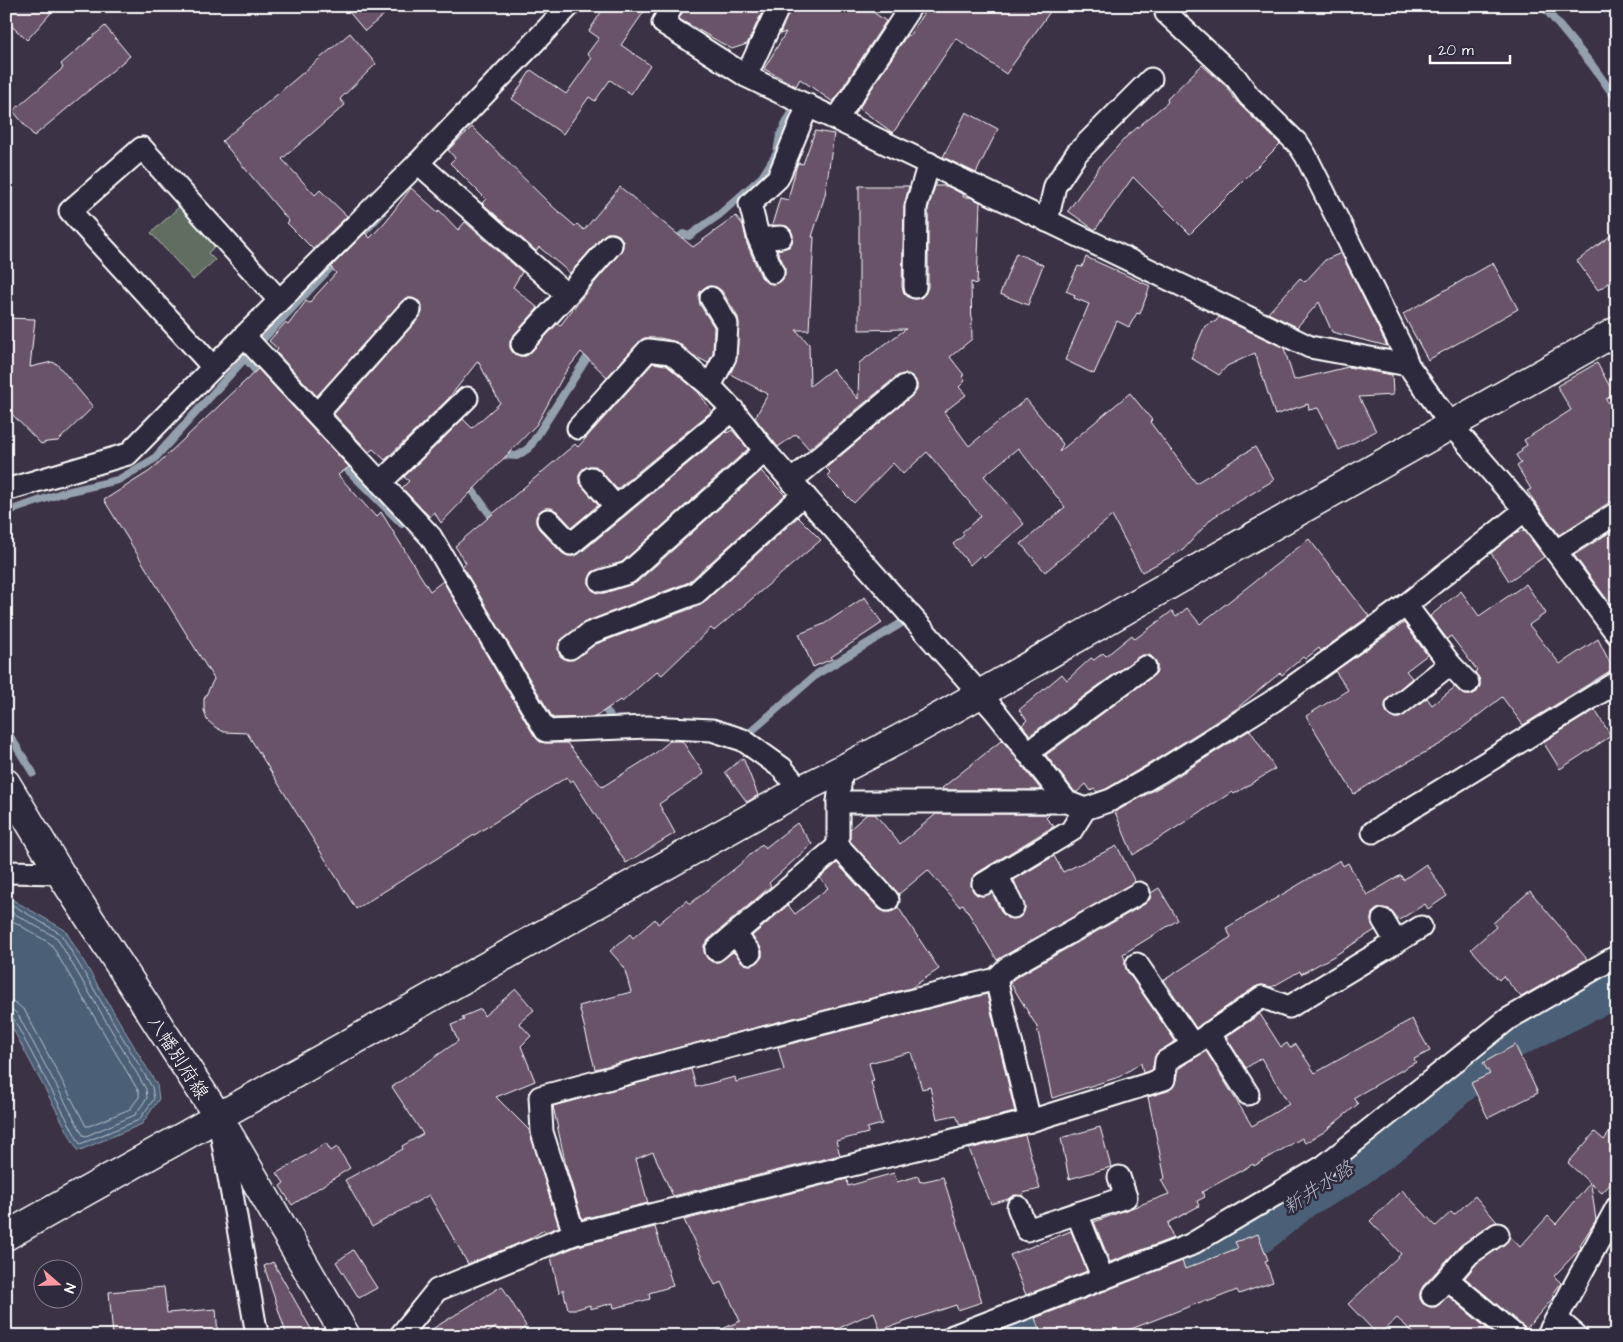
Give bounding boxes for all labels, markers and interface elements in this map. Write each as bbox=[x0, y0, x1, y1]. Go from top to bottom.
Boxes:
scale bar bbox=[1430, 32, 1510, 64]
text: 20 m bbox=[1438, 40, 1474, 61]
street label: 八幡別府線 bbox=[141, 1011, 215, 1105]
water label: 新井水路 bbox=[1277, 1154, 1361, 1221]
north arrow bbox=[32, 1260, 82, 1310]
text: N bbox=[58, 1281, 80, 1296]

